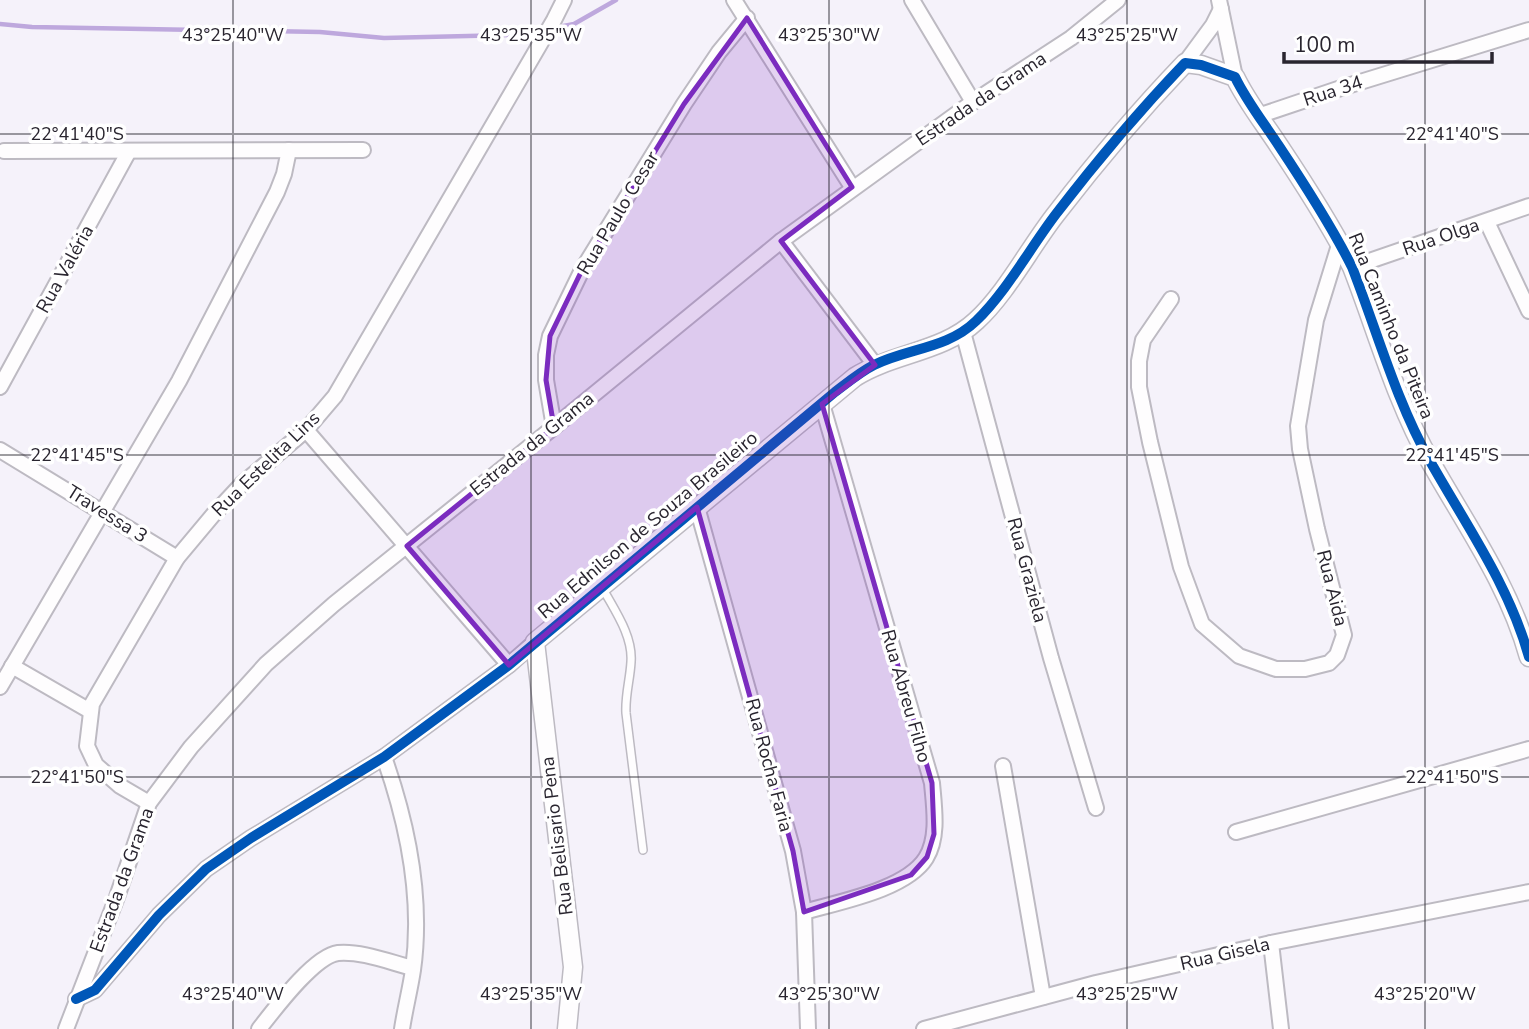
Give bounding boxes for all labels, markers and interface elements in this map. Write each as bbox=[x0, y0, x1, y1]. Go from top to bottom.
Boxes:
scale bar bbox=[1284, 21, 1492, 65]
text: 43°25'40"W bbox=[182, 23, 284, 47]
text: 43°25'35"W bbox=[480, 23, 582, 47]
text: 43°25'30"W bbox=[778, 23, 880, 47]
text: 43°25'25"W bbox=[1076, 23, 1178, 47]
text: 100 m bbox=[1294, 31, 1355, 59]
street label: Estrada da Grama bbox=[911, 46, 1051, 152]
street label: Rua 34 bbox=[1300, 69, 1366, 113]
text: 22°41'40"S bbox=[30, 122, 124, 146]
text: 22°41'40"S bbox=[1405, 122, 1499, 146]
street label: Rua Paulo Cesar bbox=[571, 146, 665, 280]
street label: Rua Olga bbox=[1399, 212, 1483, 262]
street label: Rua Valéria bbox=[30, 220, 100, 318]
street label: Rua Caminho da Piteira bbox=[1342, 229, 1440, 423]
street label: Estrada da Grama bbox=[465, 386, 599, 502]
street label: Rua Estelita Lins bbox=[206, 406, 326, 522]
street label: Rua Ednilson de Souza Brasileiro bbox=[533, 425, 763, 625]
text: 22°41'45"S bbox=[30, 443, 124, 467]
text: 22°41'45"S bbox=[1405, 443, 1499, 467]
street label: Travessa 3 bbox=[61, 479, 153, 549]
street label: Rua Graziela bbox=[1000, 515, 1054, 625]
street label: Rua Aida bbox=[1310, 547, 1354, 629]
street label: Rua Abreu Filho bbox=[875, 626, 937, 766]
street label: Rua Rocha Faria bbox=[739, 695, 799, 835]
street label: Rua Belisario Pena bbox=[534, 755, 580, 917]
text: 22°41'50"S bbox=[30, 765, 124, 789]
text: 22°41'50"S bbox=[1405, 765, 1499, 789]
street label: Estrada da Grama bbox=[84, 804, 160, 956]
street label: Rua Gisela bbox=[1178, 931, 1272, 977]
text: 43°25'40"W bbox=[182, 982, 284, 1006]
text: 43°25'35"W bbox=[480, 982, 582, 1006]
text: 43°25'30"W bbox=[778, 982, 880, 1006]
text: 43°25'25"W bbox=[1076, 982, 1178, 1006]
text: 43°25'20"W bbox=[1374, 982, 1476, 1006]

